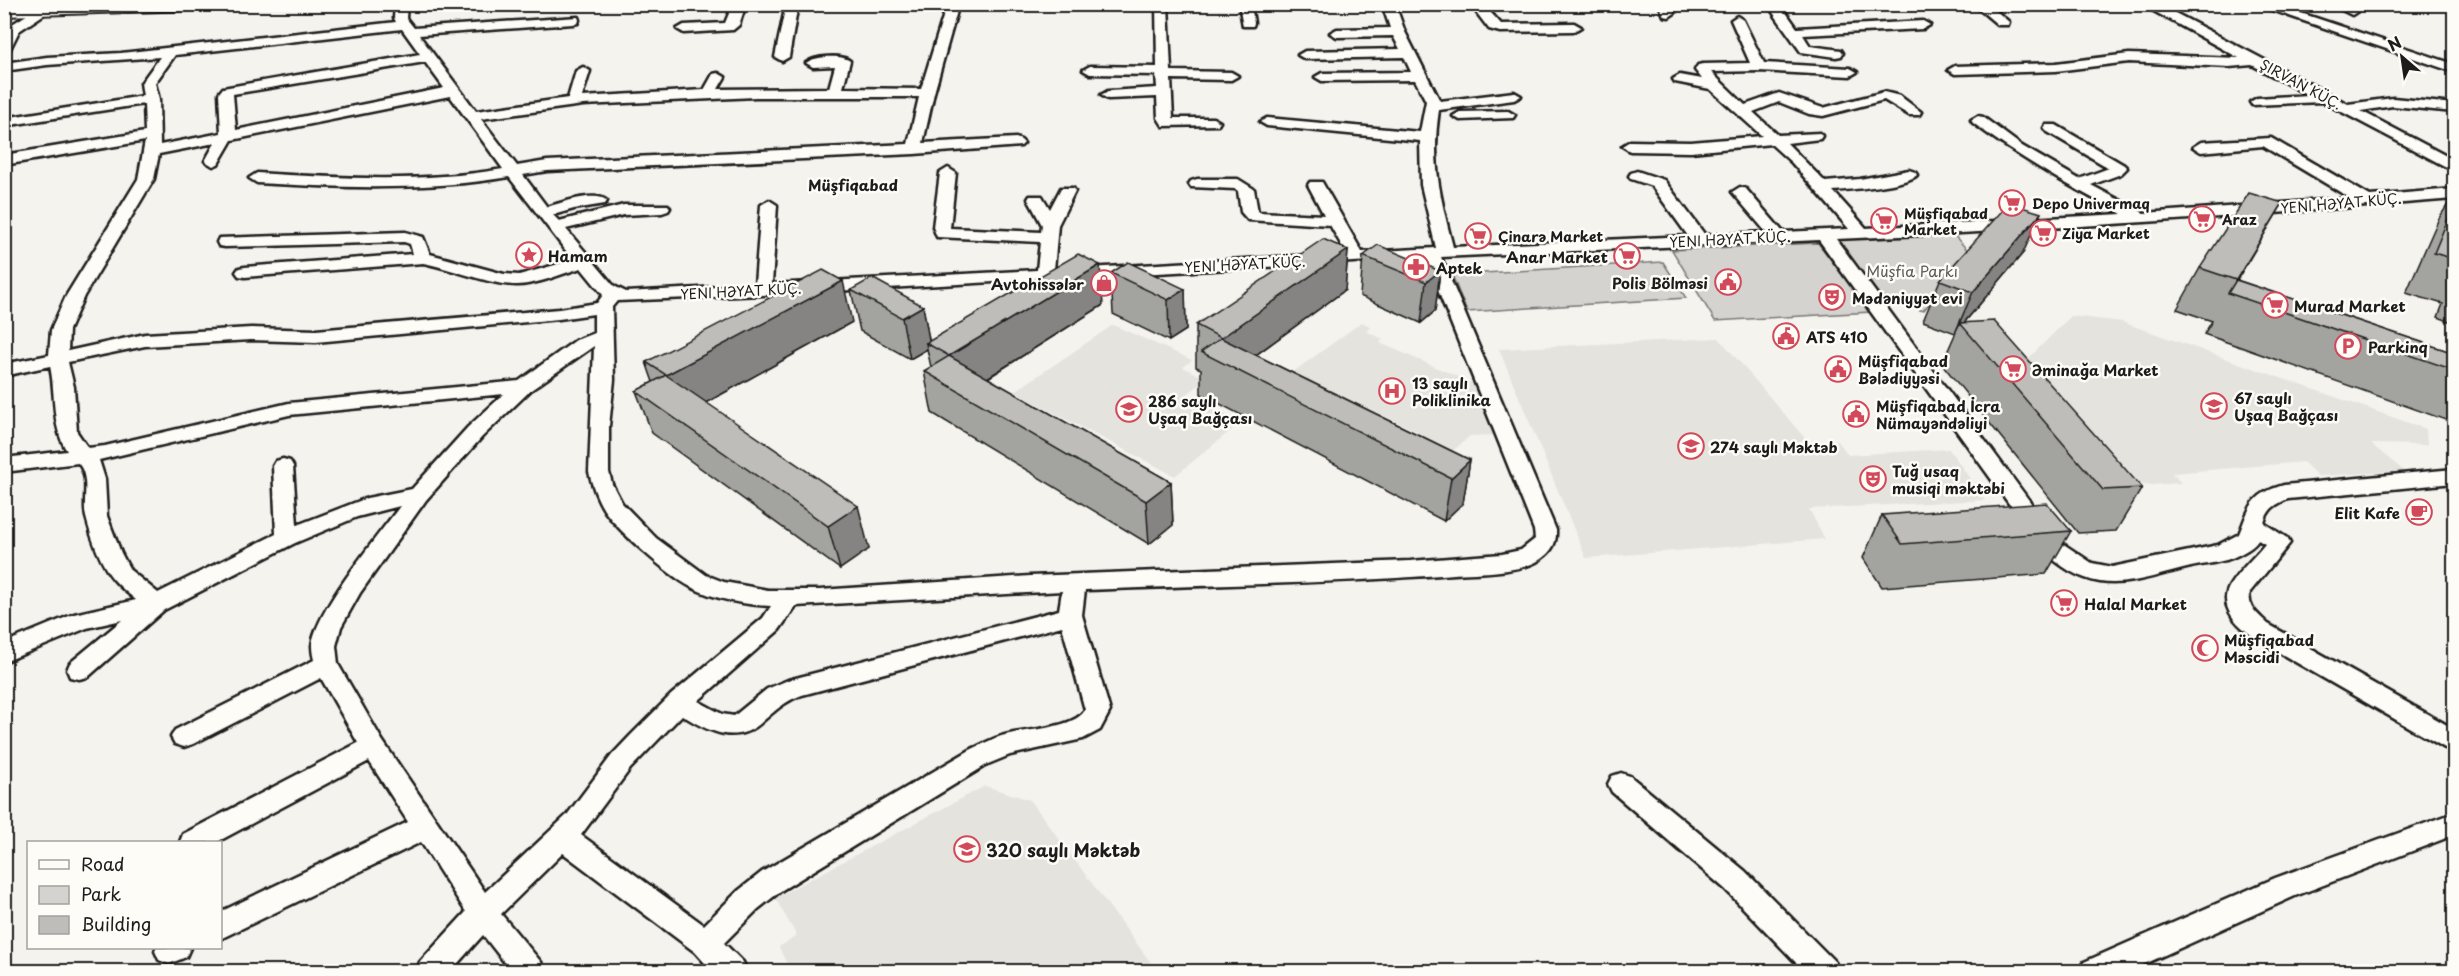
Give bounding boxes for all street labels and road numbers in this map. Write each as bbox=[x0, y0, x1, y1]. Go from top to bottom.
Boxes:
street label: ŞIRVAN KÜÇ. bbox=[2256, 54, 2346, 114]
street label: YENI HƏYAT KÜÇ. bbox=[2280, 187, 2402, 219]
street label: YENI HƏYAT KÜÇ. bbox=[1669, 225, 1791, 253]
street label: YENI HƏYAT KÜÇ. bbox=[1184, 250, 1306, 278]
street label: YENI HƏYAT KÜÇ. bbox=[680, 277, 802, 305]

